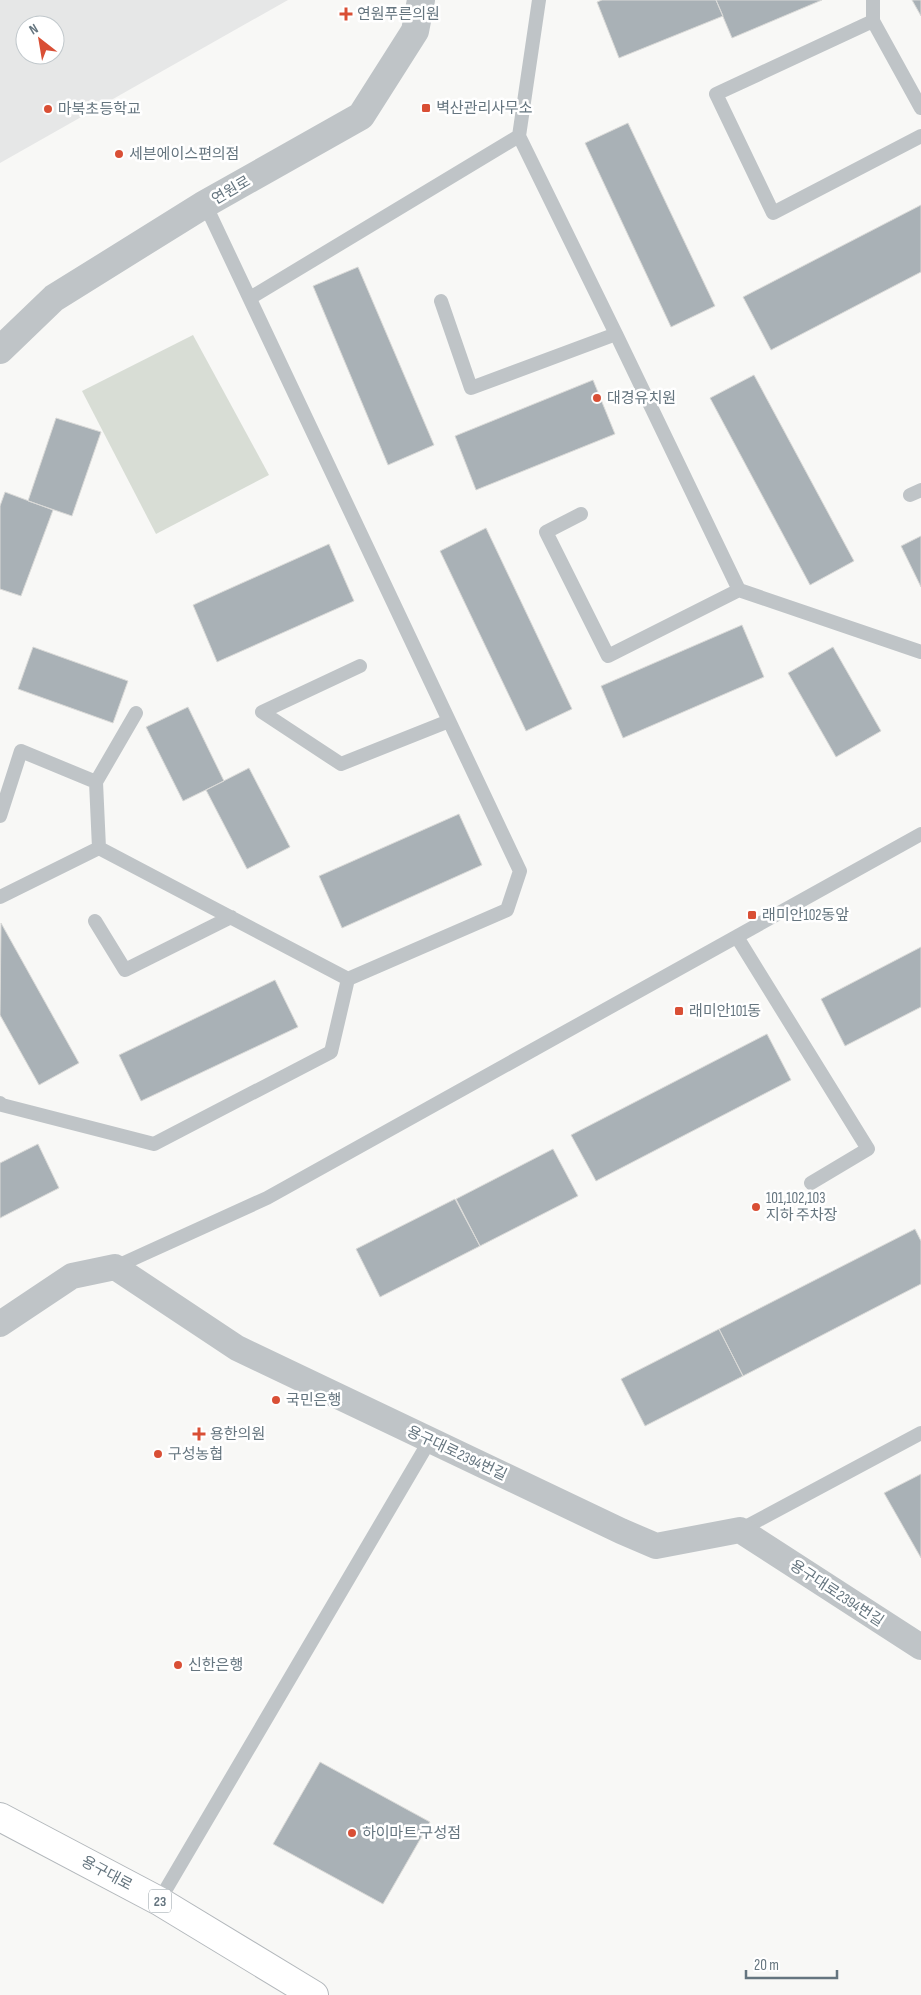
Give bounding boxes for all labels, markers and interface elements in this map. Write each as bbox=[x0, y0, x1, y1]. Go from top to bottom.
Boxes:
place label: 연원푸른의원 bbox=[357, 5, 440, 24]
marker: 연원푸른의원 bbox=[339, 7, 353, 21]
north arrow bbox=[15, 15, 65, 65]
text: N bbox=[26, 20, 41, 38]
place label: 벽산관리사무소 bbox=[436, 99, 533, 118]
place label: 마북초등학교 bbox=[58, 100, 141, 119]
marker: 벽산관리사무소 bbox=[420, 102, 432, 114]
marker: 마북초등학교 bbox=[42, 103, 54, 115]
place label: 세븐에이스편의점 bbox=[129, 145, 239, 164]
marker: 세븐에이스편의점 bbox=[113, 148, 125, 160]
street label: 연원로 bbox=[209, 172, 254, 209]
place label: 대경유치원 bbox=[607, 389, 676, 408]
marker: 대경유치원 bbox=[591, 392, 603, 404]
place label: 래미안102동앞 bbox=[762, 906, 849, 925]
marker: 래미안102동앞 bbox=[746, 909, 758, 921]
place label: 래미안101동 bbox=[689, 1002, 761, 1021]
marker: 래미안101동 bbox=[673, 1005, 685, 1017]
place label: 101,102,103 지하 주차장 bbox=[766, 1189, 838, 1225]
marker: 101,102,103 지하 주차장 bbox=[750, 1201, 762, 1213]
place label: 국민은행 bbox=[286, 1391, 341, 1410]
marker: 국민은행 bbox=[270, 1394, 282, 1406]
street label: 용구대로2394번길 bbox=[404, 1422, 510, 1485]
place label: 용한의원 bbox=[210, 1425, 265, 1444]
marker: 용한의원 bbox=[192, 1427, 206, 1441]
place label: 구성농협 bbox=[168, 1445, 223, 1464]
marker: 구성농협 bbox=[152, 1448, 164, 1460]
street label: 용구대로2394번길 bbox=[786, 1556, 887, 1631]
place label: 신한은행 bbox=[188, 1656, 243, 1675]
marker: 신한은행 bbox=[172, 1659, 184, 1671]
place label: 하이마트 구성점 bbox=[362, 1824, 461, 1843]
marker: 하이마트 구성점 bbox=[346, 1827, 358, 1839]
street label: 용구대로 bbox=[78, 1852, 136, 1895]
road number: 23 bbox=[149, 1890, 171, 1912]
scale bar bbox=[746, 1948, 837, 1980]
text: 20 m bbox=[754, 1956, 779, 1975]

